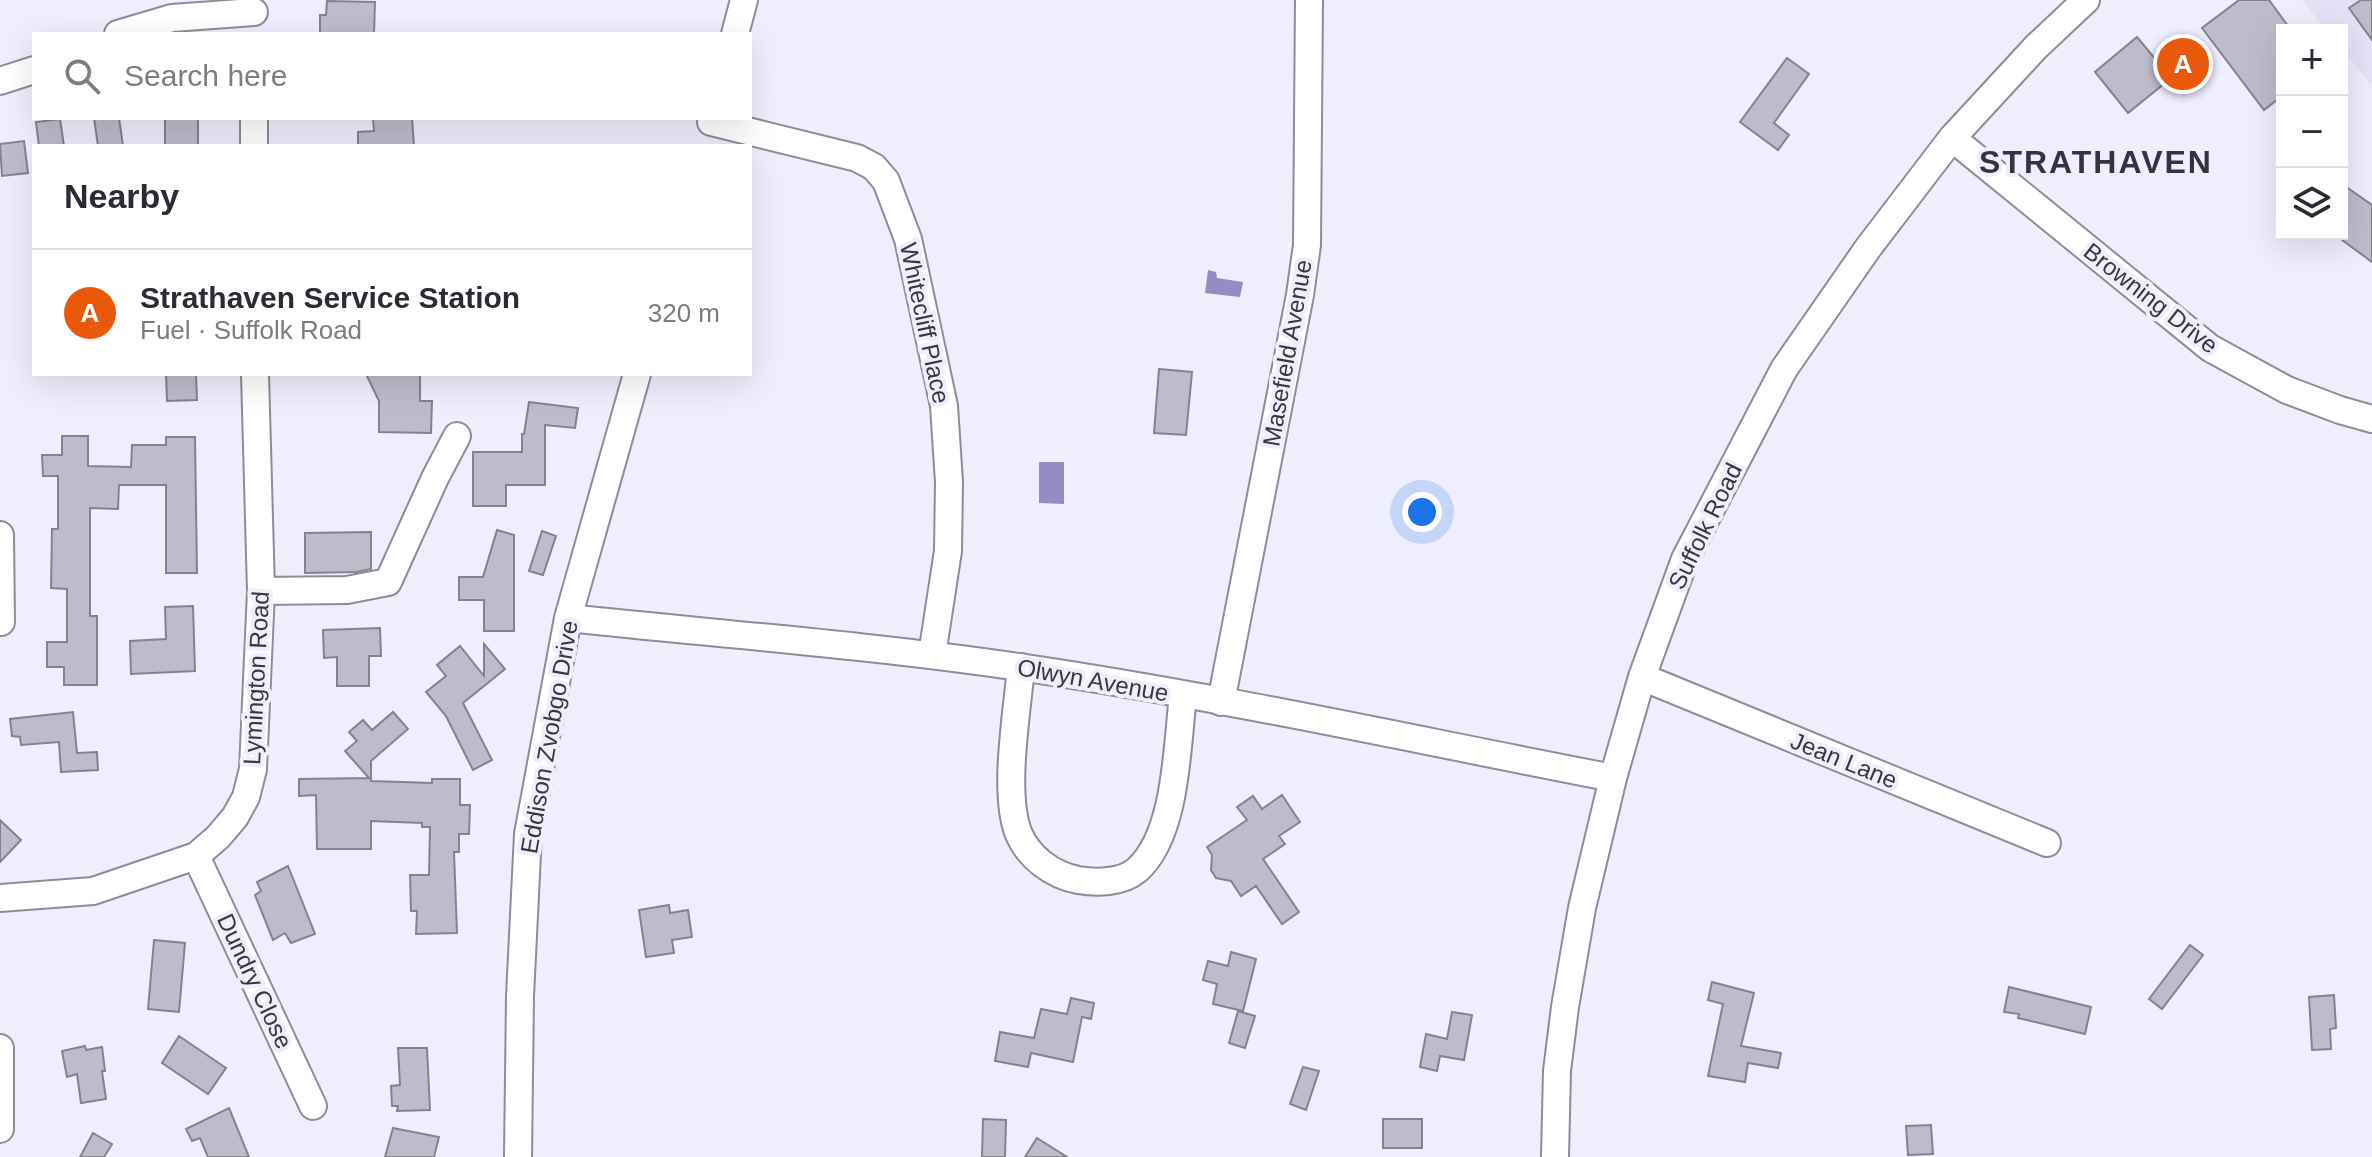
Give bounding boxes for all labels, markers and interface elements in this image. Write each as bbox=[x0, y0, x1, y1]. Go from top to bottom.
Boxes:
map controls bbox=[2276, 24, 2348, 240]
button: + bbox=[2276, 24, 2348, 96]
search box bbox=[32, 32, 752, 120]
pin: A bbox=[2157, 34, 2209, 94]
icon: search bbox=[60, 54, 104, 98]
text: Search here bbox=[124, 59, 287, 92]
button: − bbox=[2276, 96, 2348, 168]
district label: STRATHAVEN bbox=[1979, 144, 2213, 180]
button: layers bbox=[2276, 168, 2348, 240]
text: Nearby bbox=[64, 177, 179, 215]
street label: Browning Drive bbox=[2079, 237, 2223, 359]
street label: Whitecliff Place bbox=[895, 240, 955, 406]
street label: Masefield Avenue bbox=[1257, 258, 1317, 448]
text: Strathaven Service Station bbox=[140, 281, 520, 314]
text: A bbox=[81, 298, 99, 328]
text: 320 m bbox=[648, 298, 720, 328]
text: Fuel · Suffolk Road bbox=[140, 315, 362, 345]
street label: Suffolk Road bbox=[1663, 459, 1747, 593]
your location bbox=[1402, 492, 1442, 532]
street label: Lymington Road bbox=[238, 590, 274, 766]
street label: Eddison Zvobgo Drive bbox=[515, 618, 583, 856]
street label: Olwyn Avenue bbox=[1015, 653, 1171, 707]
street label: Jean Lane bbox=[1787, 726, 1901, 794]
street label: Dundry Close bbox=[212, 909, 298, 1053]

